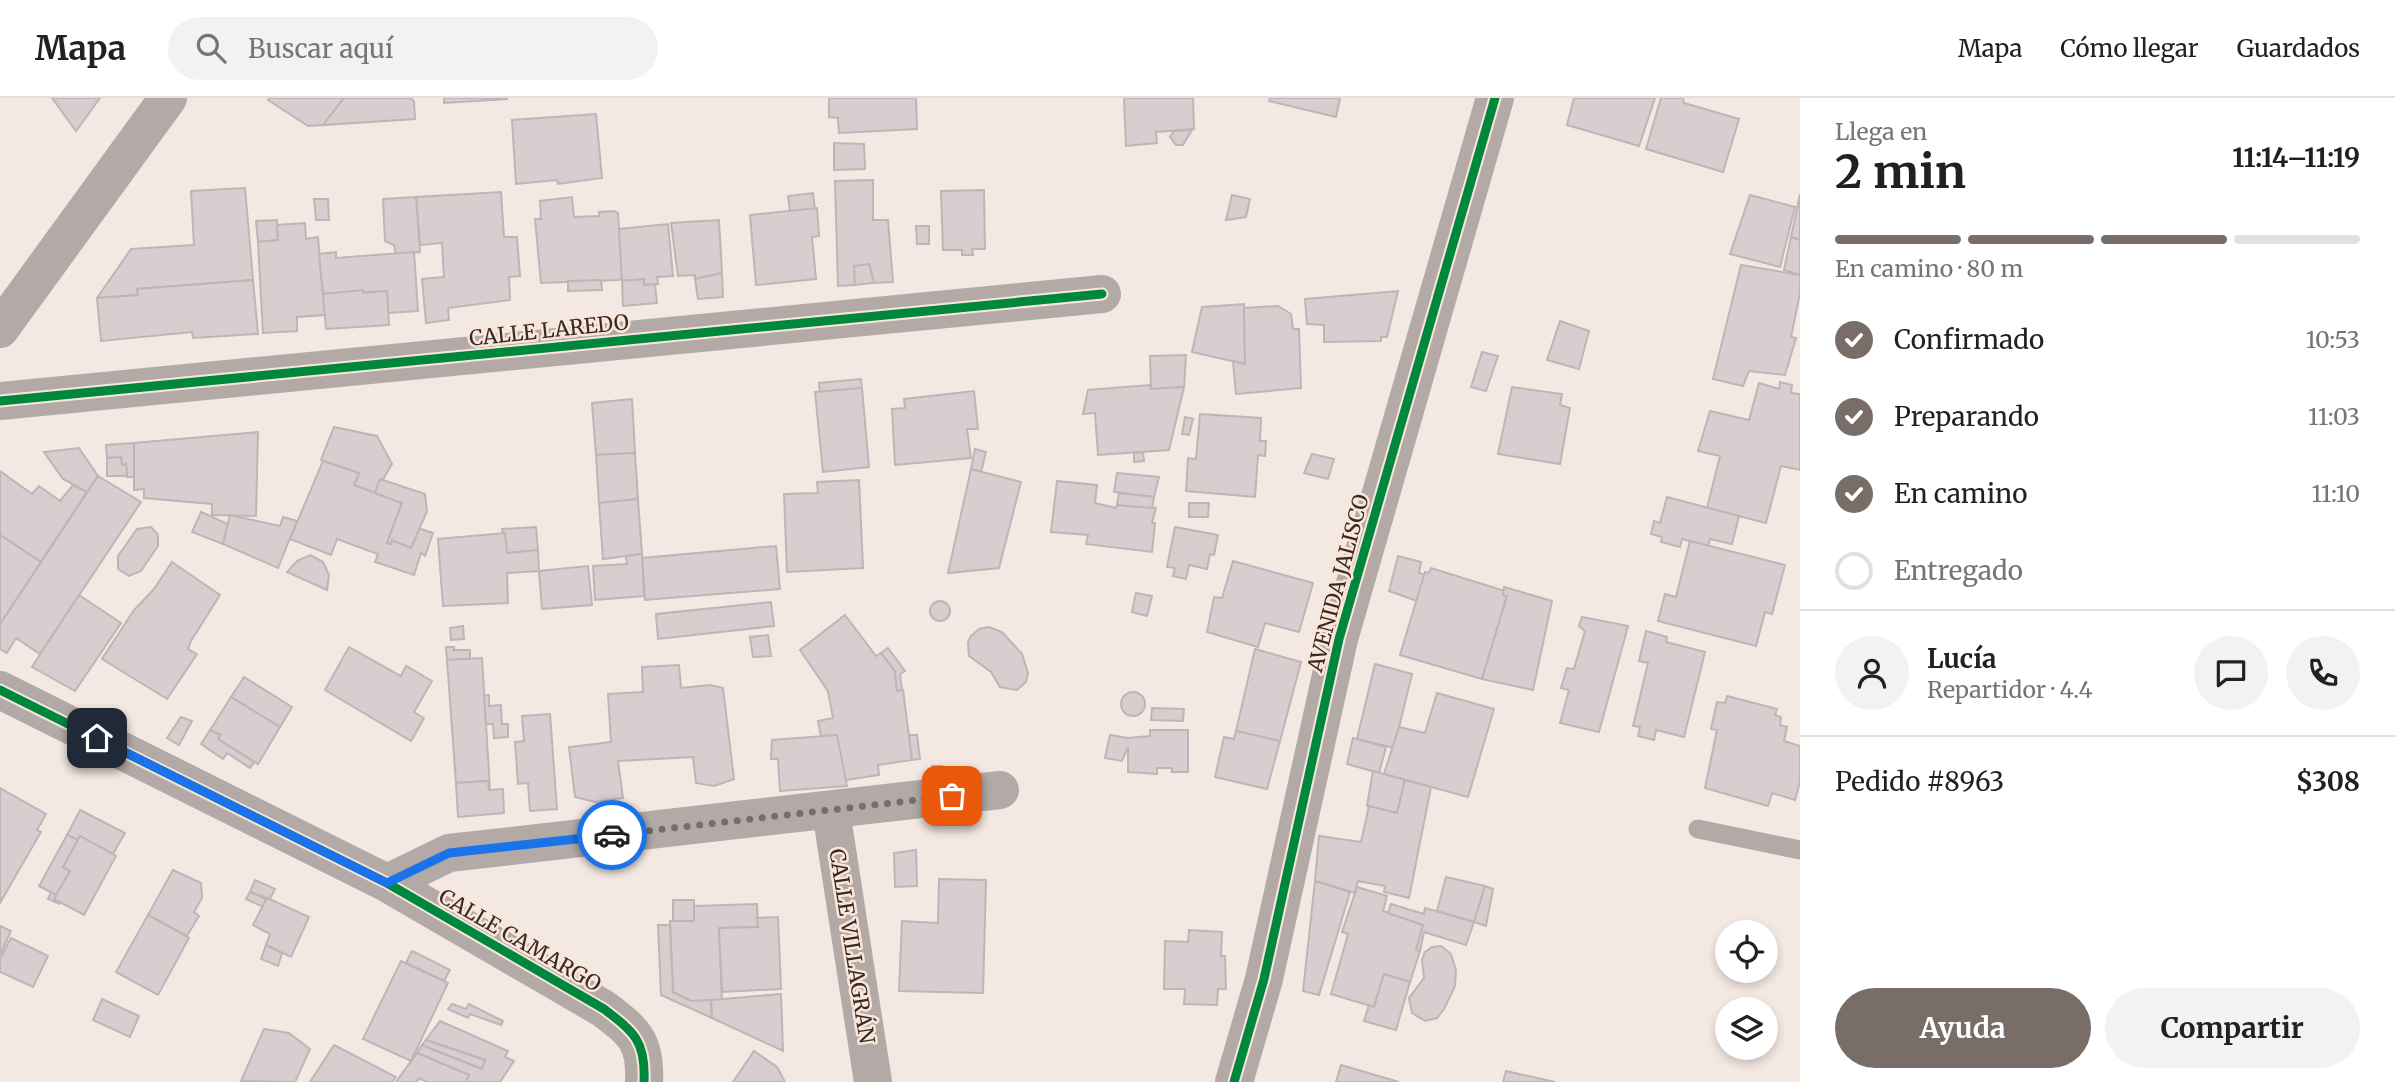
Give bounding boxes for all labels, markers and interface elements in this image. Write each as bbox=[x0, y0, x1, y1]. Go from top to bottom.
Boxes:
search box bbox=[168, 17, 658, 80]
text: Mapa bbox=[35, 28, 126, 69]
icon: search bbox=[192, 29, 230, 67]
text: Buscar aquí bbox=[248, 32, 393, 65]
text: Mapa bbox=[1958, 33, 2022, 64]
text: Cómo llegar bbox=[2060, 33, 2199, 64]
text: Guardados bbox=[2237, 33, 2360, 64]
text: Llega en bbox=[1835, 117, 1927, 146]
text: 11:14–11:19 bbox=[2232, 141, 2360, 174]
text: 2 min bbox=[1835, 143, 1966, 201]
text: En camino · 80 m bbox=[1835, 254, 2023, 283]
street label: CALLE LAREDO bbox=[468, 308, 630, 352]
icon: check bbox=[1835, 321, 1873, 359]
text: Confirmado bbox=[1894, 323, 2044, 356]
text: 10:53 bbox=[2306, 325, 2360, 354]
icon: check bbox=[1835, 398, 1873, 436]
text: Preparando bbox=[1894, 400, 2039, 433]
text: 11:03 bbox=[2308, 402, 2360, 431]
icon: check bbox=[1835, 475, 1873, 513]
text: En camino bbox=[1894, 477, 2027, 510]
text: 11:10 bbox=[2311, 479, 2360, 508]
street label: AVENIDA JALISCO bbox=[1301, 491, 1375, 676]
text: Entregado bbox=[1894, 554, 2023, 587]
button: person bbox=[1835, 636, 1909, 710]
button: chat bbox=[2194, 636, 2268, 710]
button: phone bbox=[2286, 636, 2360, 710]
text: Lucía bbox=[1927, 642, 1996, 675]
text: Repartidor · 4.4 bbox=[1927, 675, 2093, 704]
pin bbox=[67, 708, 127, 768]
icon: home bbox=[78, 719, 116, 757]
text: Pedido #8963 bbox=[1835, 765, 2004, 798]
text: $308 bbox=[2296, 765, 2360, 798]
pin bbox=[922, 766, 982, 826]
icon: bag bbox=[933, 777, 971, 815]
courier bbox=[577, 800, 647, 870]
icon: car bbox=[593, 816, 631, 854]
street label: CALLE VILLAGRÁN bbox=[823, 846, 882, 1045]
street label: CALLE CAMARGO bbox=[434, 883, 606, 997]
map controls bbox=[1715, 920, 1778, 1060]
button: locate bbox=[1715, 920, 1778, 983]
button: Ayuda bbox=[1835, 988, 2091, 1068]
button: Compartir bbox=[2105, 988, 2360, 1068]
button: layers bbox=[1715, 997, 1778, 1060]

